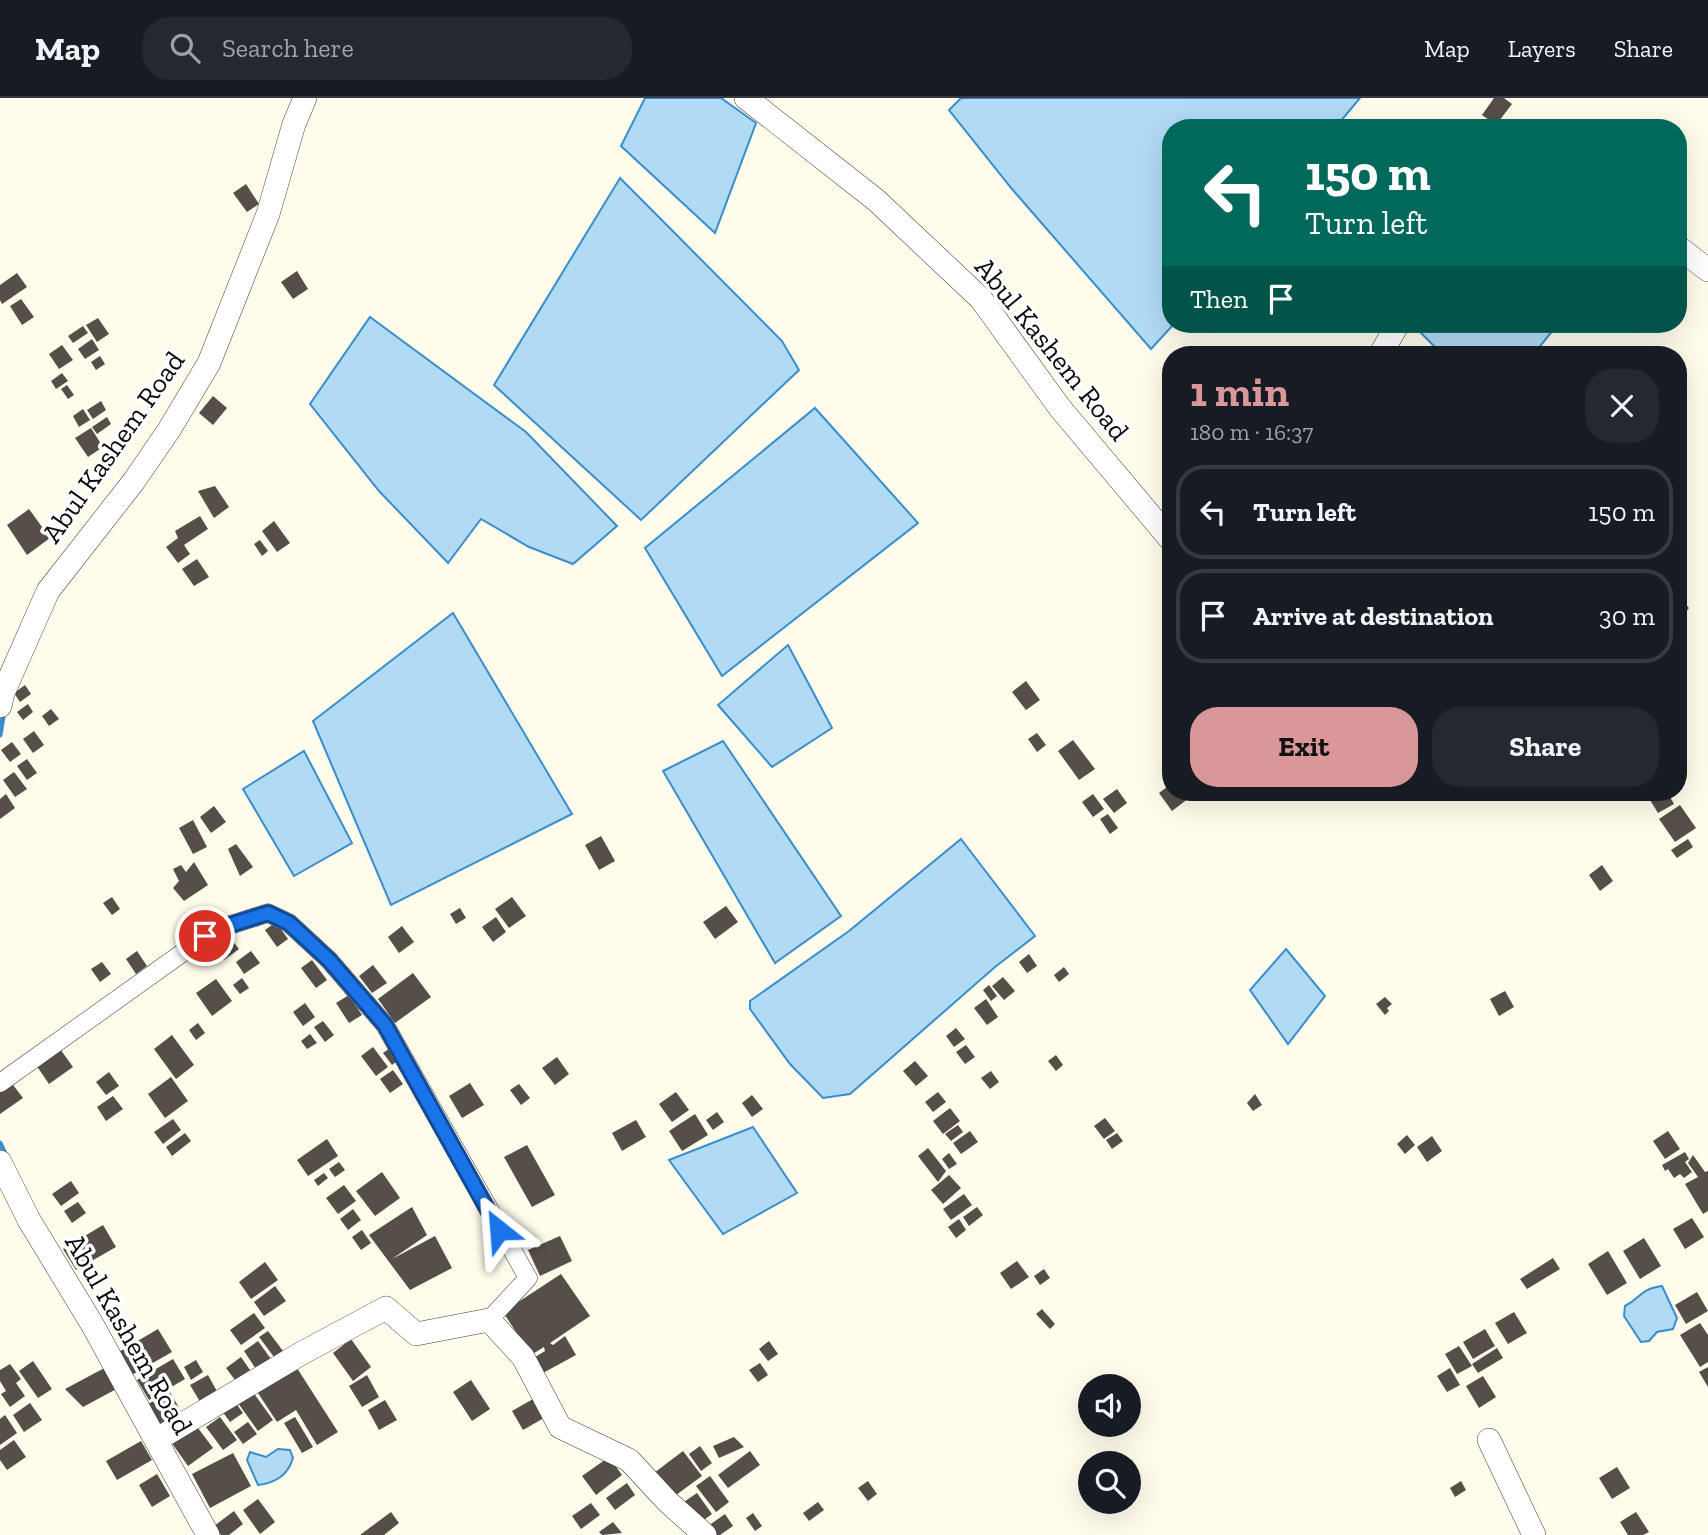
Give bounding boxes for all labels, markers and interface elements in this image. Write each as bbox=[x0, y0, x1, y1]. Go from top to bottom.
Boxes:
search box bbox=[142, 17, 632, 80]
text: Map bbox=[35, 29, 100, 68]
icon: search bbox=[166, 29, 204, 67]
text: Search here bbox=[222, 32, 354, 64]
text: Map bbox=[1424, 34, 1470, 63]
text: Layers bbox=[1508, 34, 1576, 63]
text: Share bbox=[1614, 34, 1673, 63]
text: 150 m bbox=[1305, 144, 1431, 203]
icon: left bbox=[1190, 147, 1281, 238]
text: Turn left bbox=[1305, 204, 1427, 242]
street label: Abul Kashem Road bbox=[968, 251, 1136, 447]
icon: arrive bbox=[1262, 280, 1300, 318]
text: Then bbox=[1190, 283, 1248, 315]
street label: Abul Kashem Road bbox=[35, 345, 191, 549]
text: 1 min bbox=[1190, 366, 1289, 417]
button: close bbox=[1585, 369, 1659, 443]
text: 180 m · 16:37 bbox=[1190, 418, 1313, 446]
icon: left bbox=[1194, 493, 1232, 531]
text: Turn left bbox=[1253, 496, 1356, 528]
text: 150 m bbox=[1588, 496, 1655, 528]
icon: arrive bbox=[1194, 597, 1232, 635]
text: Arrive at destination bbox=[1253, 600, 1493, 632]
text: 30 m bbox=[1599, 600, 1655, 632]
button: Exit bbox=[1190, 707, 1418, 787]
button: Share bbox=[1432, 707, 1659, 787]
pin bbox=[175, 906, 235, 966]
icon: arrive bbox=[186, 917, 224, 955]
position arrow bbox=[462, 1193, 536, 1267]
street label: Abul Kashem Road bbox=[58, 1228, 200, 1440]
map controls bbox=[1078, 1374, 1141, 1514]
button: sound bbox=[1078, 1374, 1141, 1437]
button: search bbox=[1078, 1451, 1141, 1514]

